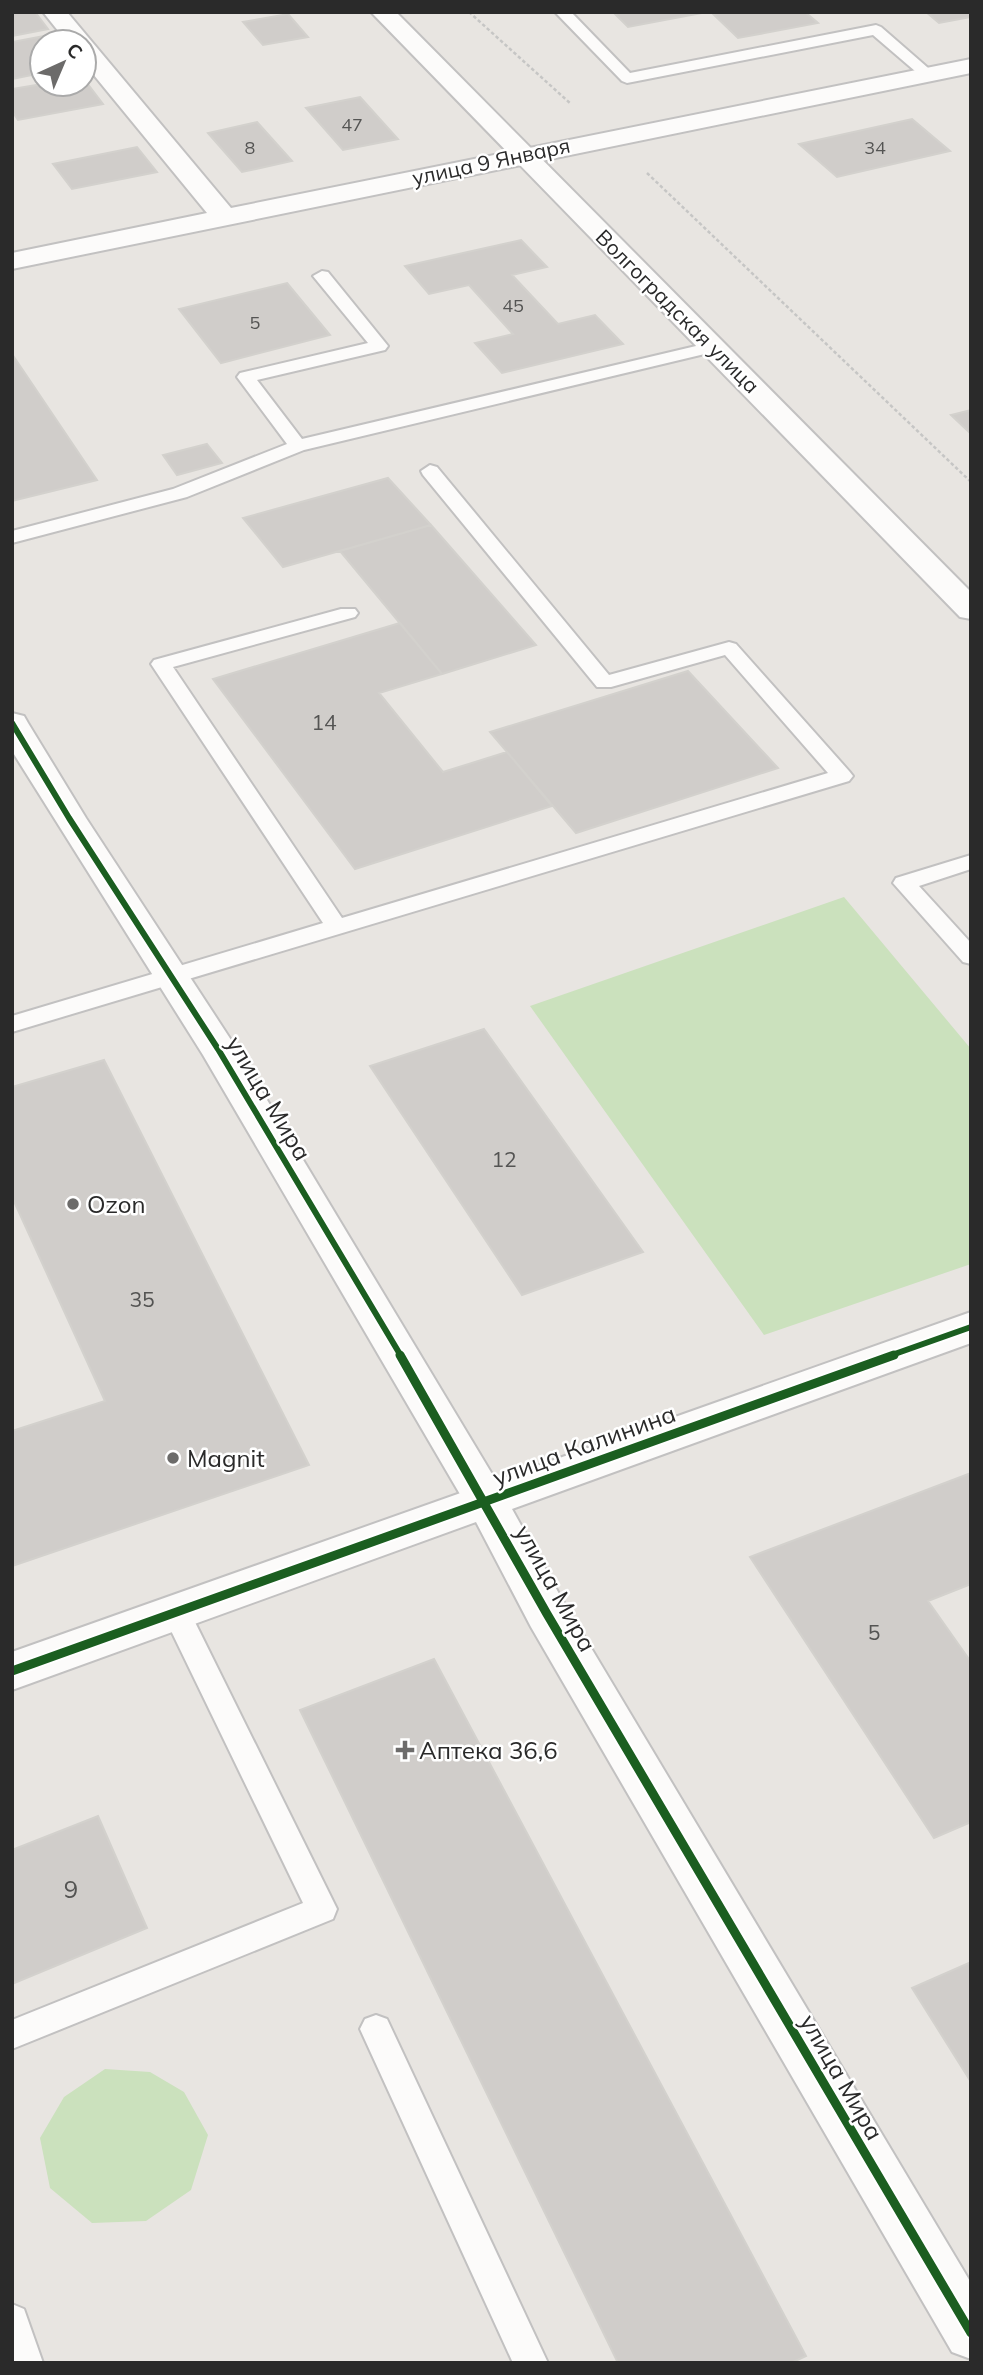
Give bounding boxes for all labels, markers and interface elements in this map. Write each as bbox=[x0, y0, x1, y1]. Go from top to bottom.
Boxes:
north arrow bbox=[28, 28, 98, 98]
text: С bbox=[62, 38, 88, 64]
house number: 47 bbox=[341, 113, 363, 136]
street label: улица 9 Января bbox=[410, 132, 572, 190]
house number: 8 bbox=[245, 136, 255, 159]
house number: 34 bbox=[864, 136, 886, 159]
street label: Волгоградская улица bbox=[591, 224, 765, 398]
house number: 45 bbox=[502, 294, 524, 317]
house number: 5 bbox=[250, 311, 261, 334]
house number: 14 bbox=[311, 709, 337, 735]
street label: улица Мира bbox=[220, 1030, 318, 1166]
house number: 12 bbox=[491, 1146, 517, 1172]
place label: Ozon bbox=[87, 1189, 146, 1219]
marker: Ozon bbox=[65, 1196, 81, 1212]
house number: 35 bbox=[129, 1286, 155, 1312]
street label: улица Калинина bbox=[488, 1398, 680, 1492]
place label: Magnit bbox=[187, 1443, 265, 1473]
marker: Magnit bbox=[165, 1450, 181, 1466]
street label: улица Мира bbox=[509, 1519, 603, 1657]
house number: 5 bbox=[868, 1619, 880, 1645]
place label: Аптека 36,6 bbox=[419, 1735, 558, 1765]
marker: Аптека 36,6 bbox=[397, 1742, 413, 1758]
house number: 9 bbox=[64, 1874, 78, 1904]
street label: улица Мира bbox=[794, 2009, 890, 2145]

